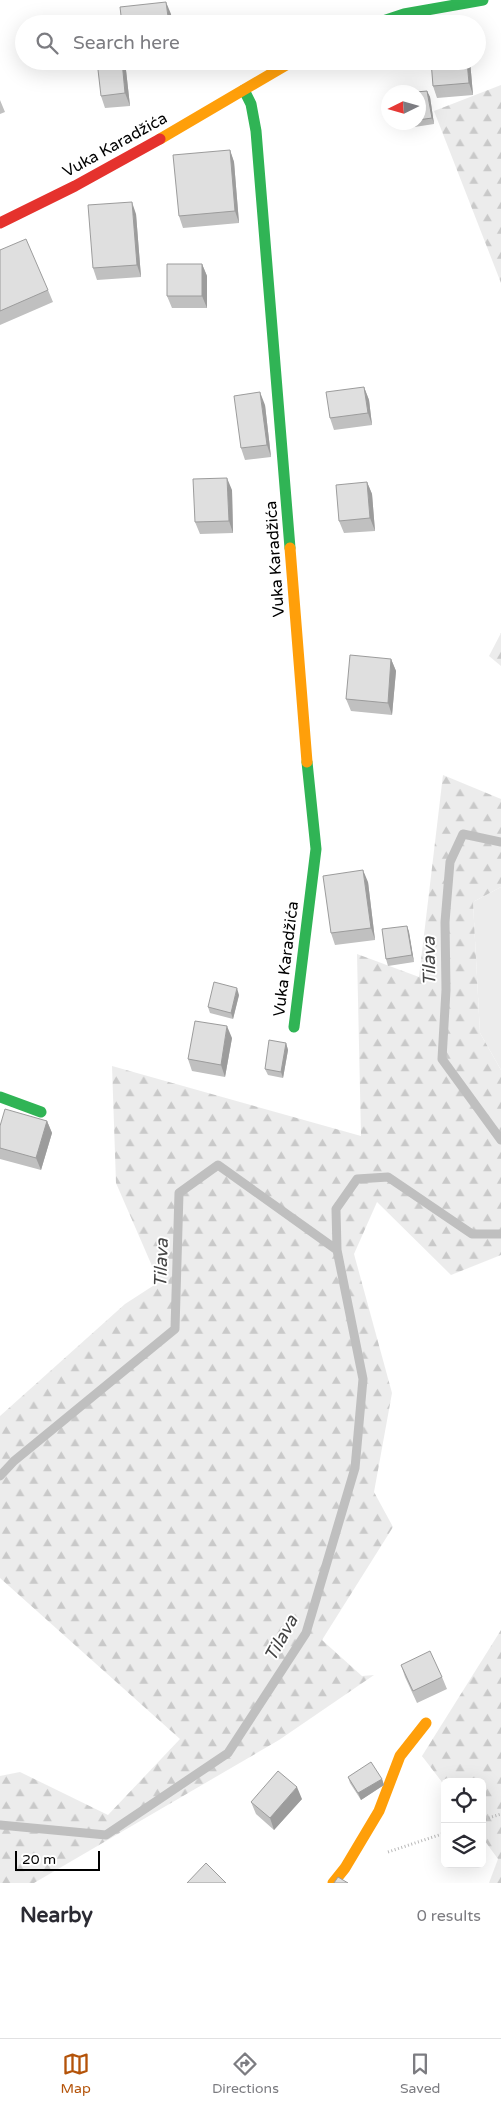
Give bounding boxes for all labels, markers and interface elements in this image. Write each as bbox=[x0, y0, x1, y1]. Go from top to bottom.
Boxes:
search box bbox=[15, 15, 486, 70]
icon: search bbox=[33, 29, 61, 57]
text: Search here bbox=[73, 32, 180, 54]
north arrow bbox=[381, 85, 426, 130]
street label: Vuka Karadžića bbox=[59, 108, 171, 182]
street label: Vuka Karadžića bbox=[261, 500, 289, 618]
street label: Vuka Karadžića bbox=[269, 900, 303, 1018]
water label: Tilava bbox=[418, 935, 440, 986]
water label: Tilava bbox=[149, 1237, 173, 1288]
water label: Tilava bbox=[259, 1610, 303, 1665]
map controls bbox=[441, 1778, 486, 1868]
button: locate bbox=[441, 1778, 486, 1823]
button: layers bbox=[441, 1823, 486, 1868]
scale bar bbox=[15, 1848, 100, 1871]
text: 20 m bbox=[22, 1851, 56, 1868]
text: Nearby bbox=[20, 1903, 93, 1928]
text: 0 results bbox=[417, 1906, 481, 1926]
tab: Map bbox=[61, 2050, 91, 2097]
tab: Directions bbox=[212, 2050, 279, 2097]
tab: Saved bbox=[400, 2050, 440, 2097]

